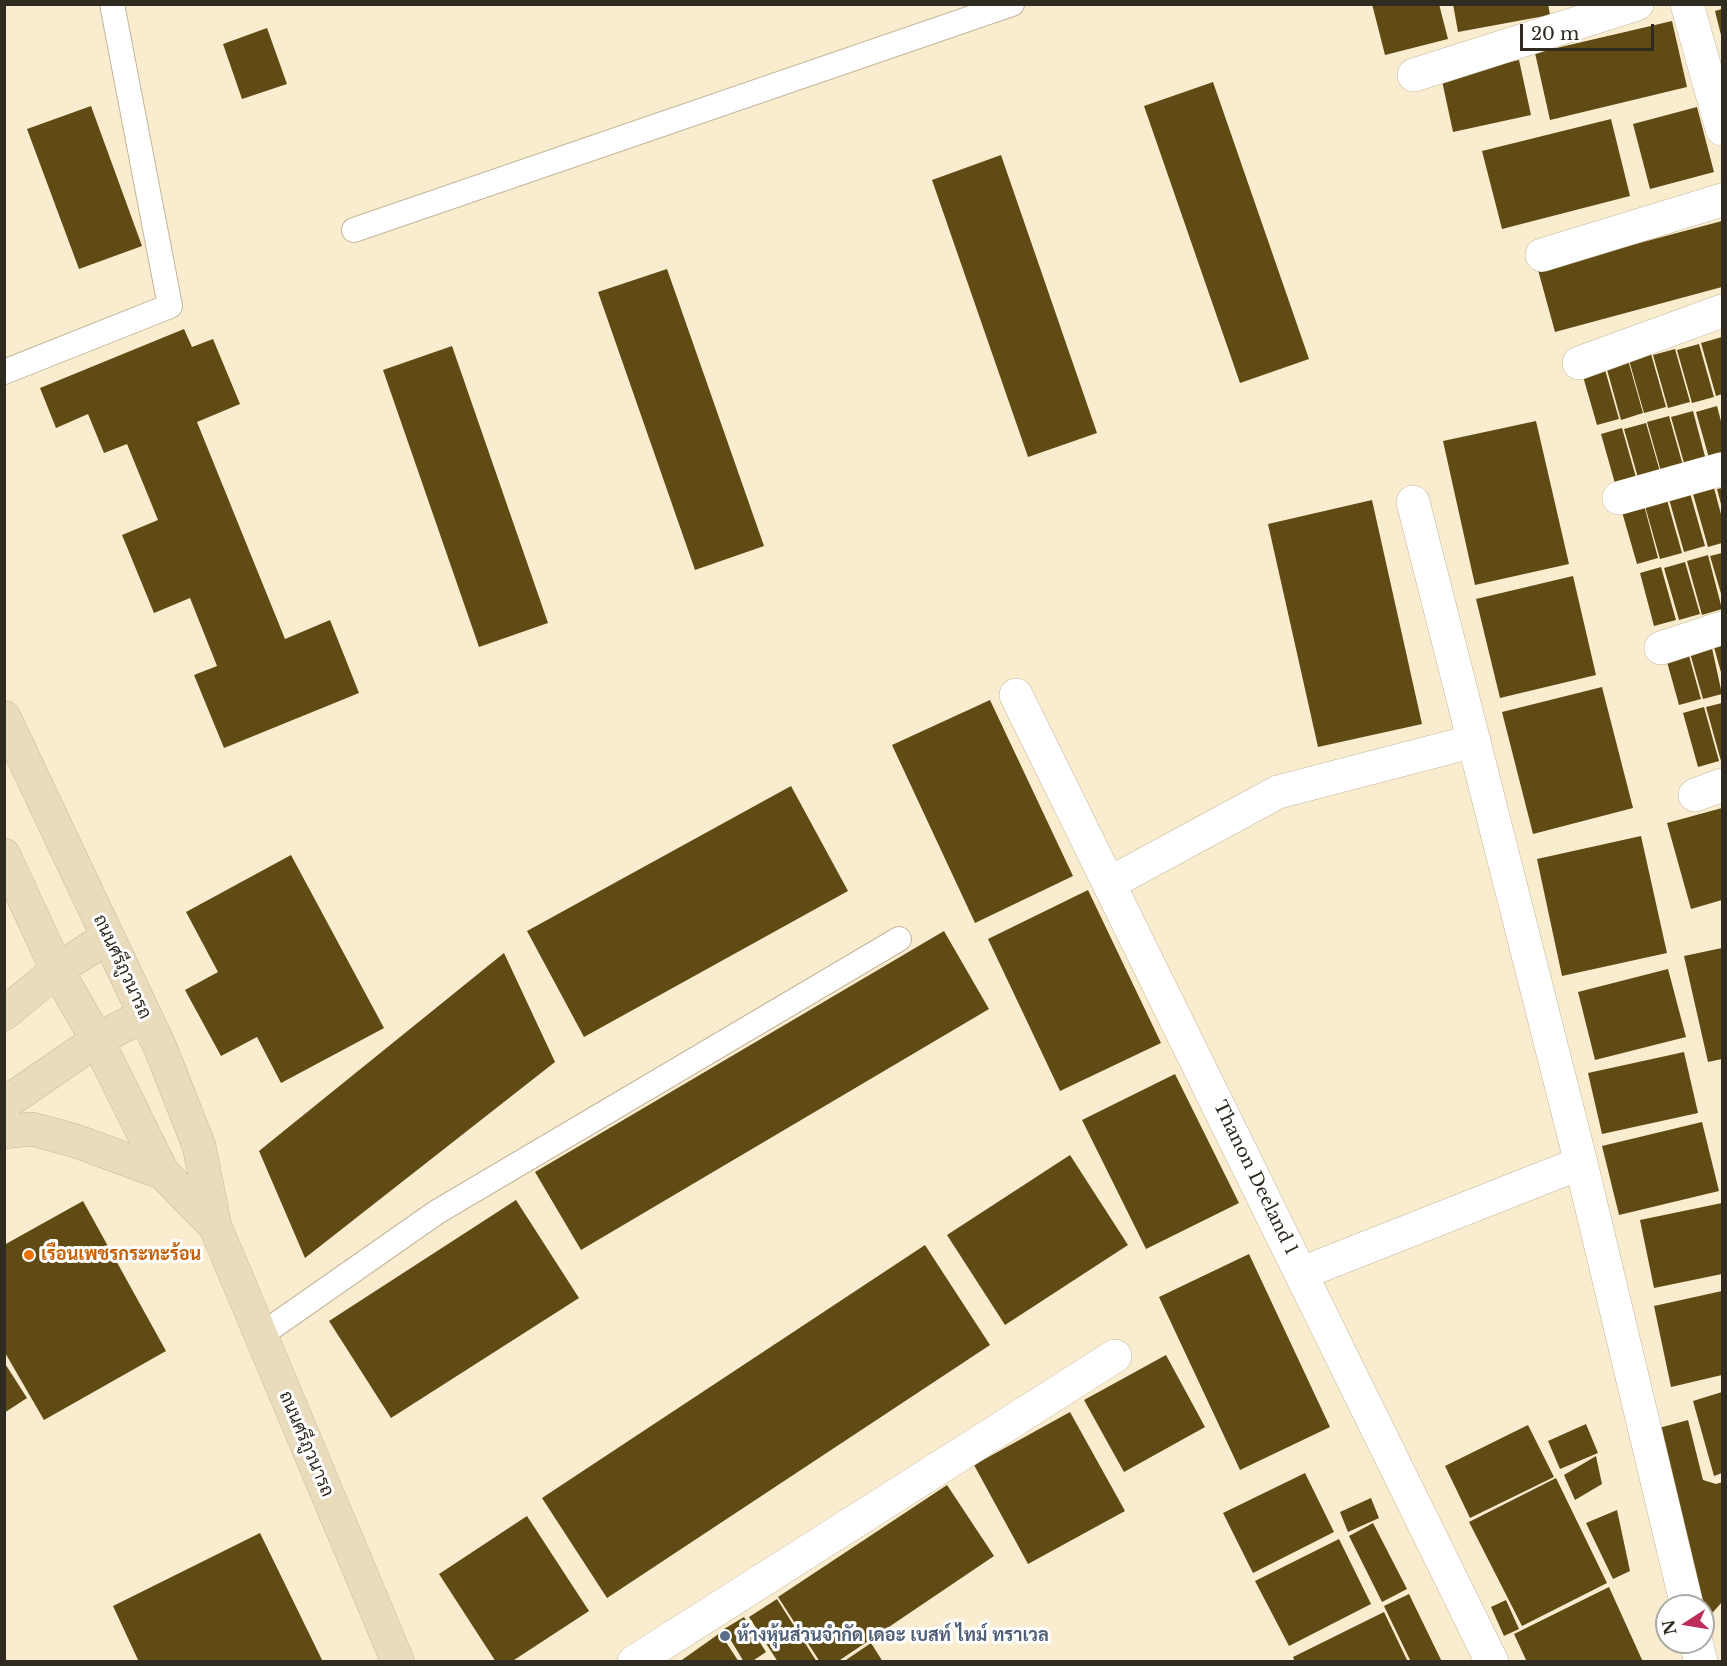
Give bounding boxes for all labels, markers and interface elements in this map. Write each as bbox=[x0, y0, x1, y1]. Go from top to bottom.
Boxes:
scale bar bbox=[1523, 12, 1656, 50]
text: 20 m bbox=[1531, 23, 1579, 45]
street label: ถนนศรีภูวนารถ bbox=[88, 911, 156, 1023]
street label: Thanon Deeland 1 bbox=[1208, 1097, 1302, 1259]
place label: เรือนเพชรกระทะร้อน bbox=[41, 1244, 201, 1266]
marker: เรือนเพชรกระทะร้อน bbox=[22, 1248, 36, 1262]
street label: ถนนศรีภูวนารถ bbox=[274, 1388, 338, 1500]
north arrow bbox=[1655, 1594, 1715, 1654]
text: N bbox=[1658, 1618, 1681, 1637]
place label: ห้างหุ้นส่วนจำกัด เดอะ เบสท์ ไทม์ ทราเวล bbox=[737, 1625, 1049, 1647]
marker: ห้างหุ้นส่วนจำกัด เดอะ เบสท์ ไทม์ ทราเวล bbox=[718, 1629, 732, 1643]

